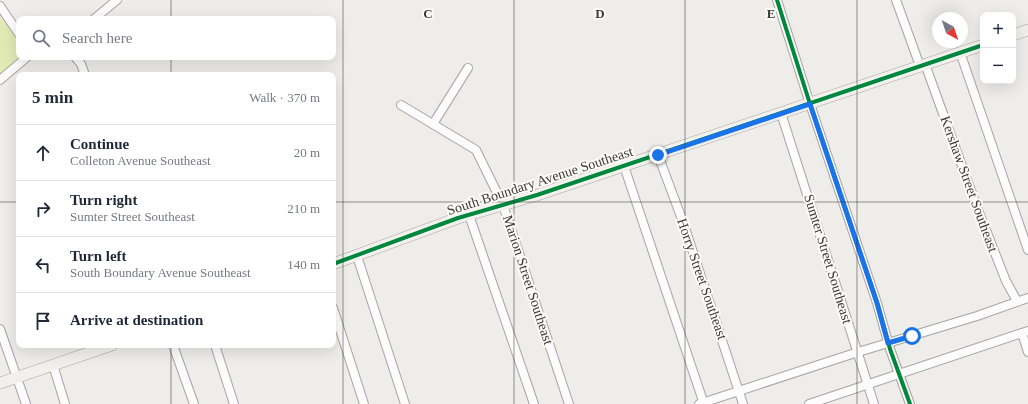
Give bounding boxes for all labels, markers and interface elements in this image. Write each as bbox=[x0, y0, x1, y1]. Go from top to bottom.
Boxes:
text: C bbox=[423, 6, 433, 21]
text: D bbox=[595, 6, 605, 21]
text: E bbox=[767, 6, 775, 21]
north arrow bbox=[932, 12, 968, 48]
map controls bbox=[980, 12, 1016, 84]
button: + bbox=[980, 12, 1016, 48]
search box bbox=[16, 16, 336, 60]
icon: search bbox=[30, 27, 52, 49]
text: Search here bbox=[62, 30, 132, 46]
button: − bbox=[980, 48, 1016, 84]
text: 5 min bbox=[32, 88, 73, 107]
text: Walk · 370 m bbox=[249, 90, 320, 105]
street label: Kershaw Street Southeast bbox=[937, 114, 1001, 254]
text: Continue bbox=[70, 136, 129, 152]
icon: ahead bbox=[32, 142, 54, 164]
street label: South Boundary Avenue Southeast bbox=[445, 144, 635, 218]
text: 20 m bbox=[294, 145, 320, 160]
route end bbox=[649, 146, 667, 164]
text: Colleton Avenue Southeast bbox=[70, 153, 211, 168]
text: Turn right bbox=[70, 192, 137, 208]
street label: Sumter Street Southeast bbox=[801, 192, 855, 326]
icon: right bbox=[32, 198, 54, 220]
text: 210 m bbox=[287, 201, 320, 216]
text: Sumter Street Southeast bbox=[70, 209, 195, 224]
street label: Marion Street Southeast bbox=[500, 213, 556, 347]
street label: Horry Street Southeast bbox=[674, 216, 730, 342]
text: Turn left bbox=[70, 248, 127, 264]
icon: left bbox=[32, 254, 54, 276]
text: 140 m bbox=[287, 257, 320, 272]
text: South Boundary Avenue Southeast bbox=[70, 265, 251, 280]
icon: arrive bbox=[32, 310, 54, 332]
text: Arrive at destination bbox=[70, 312, 203, 328]
route start bbox=[903, 327, 921, 345]

